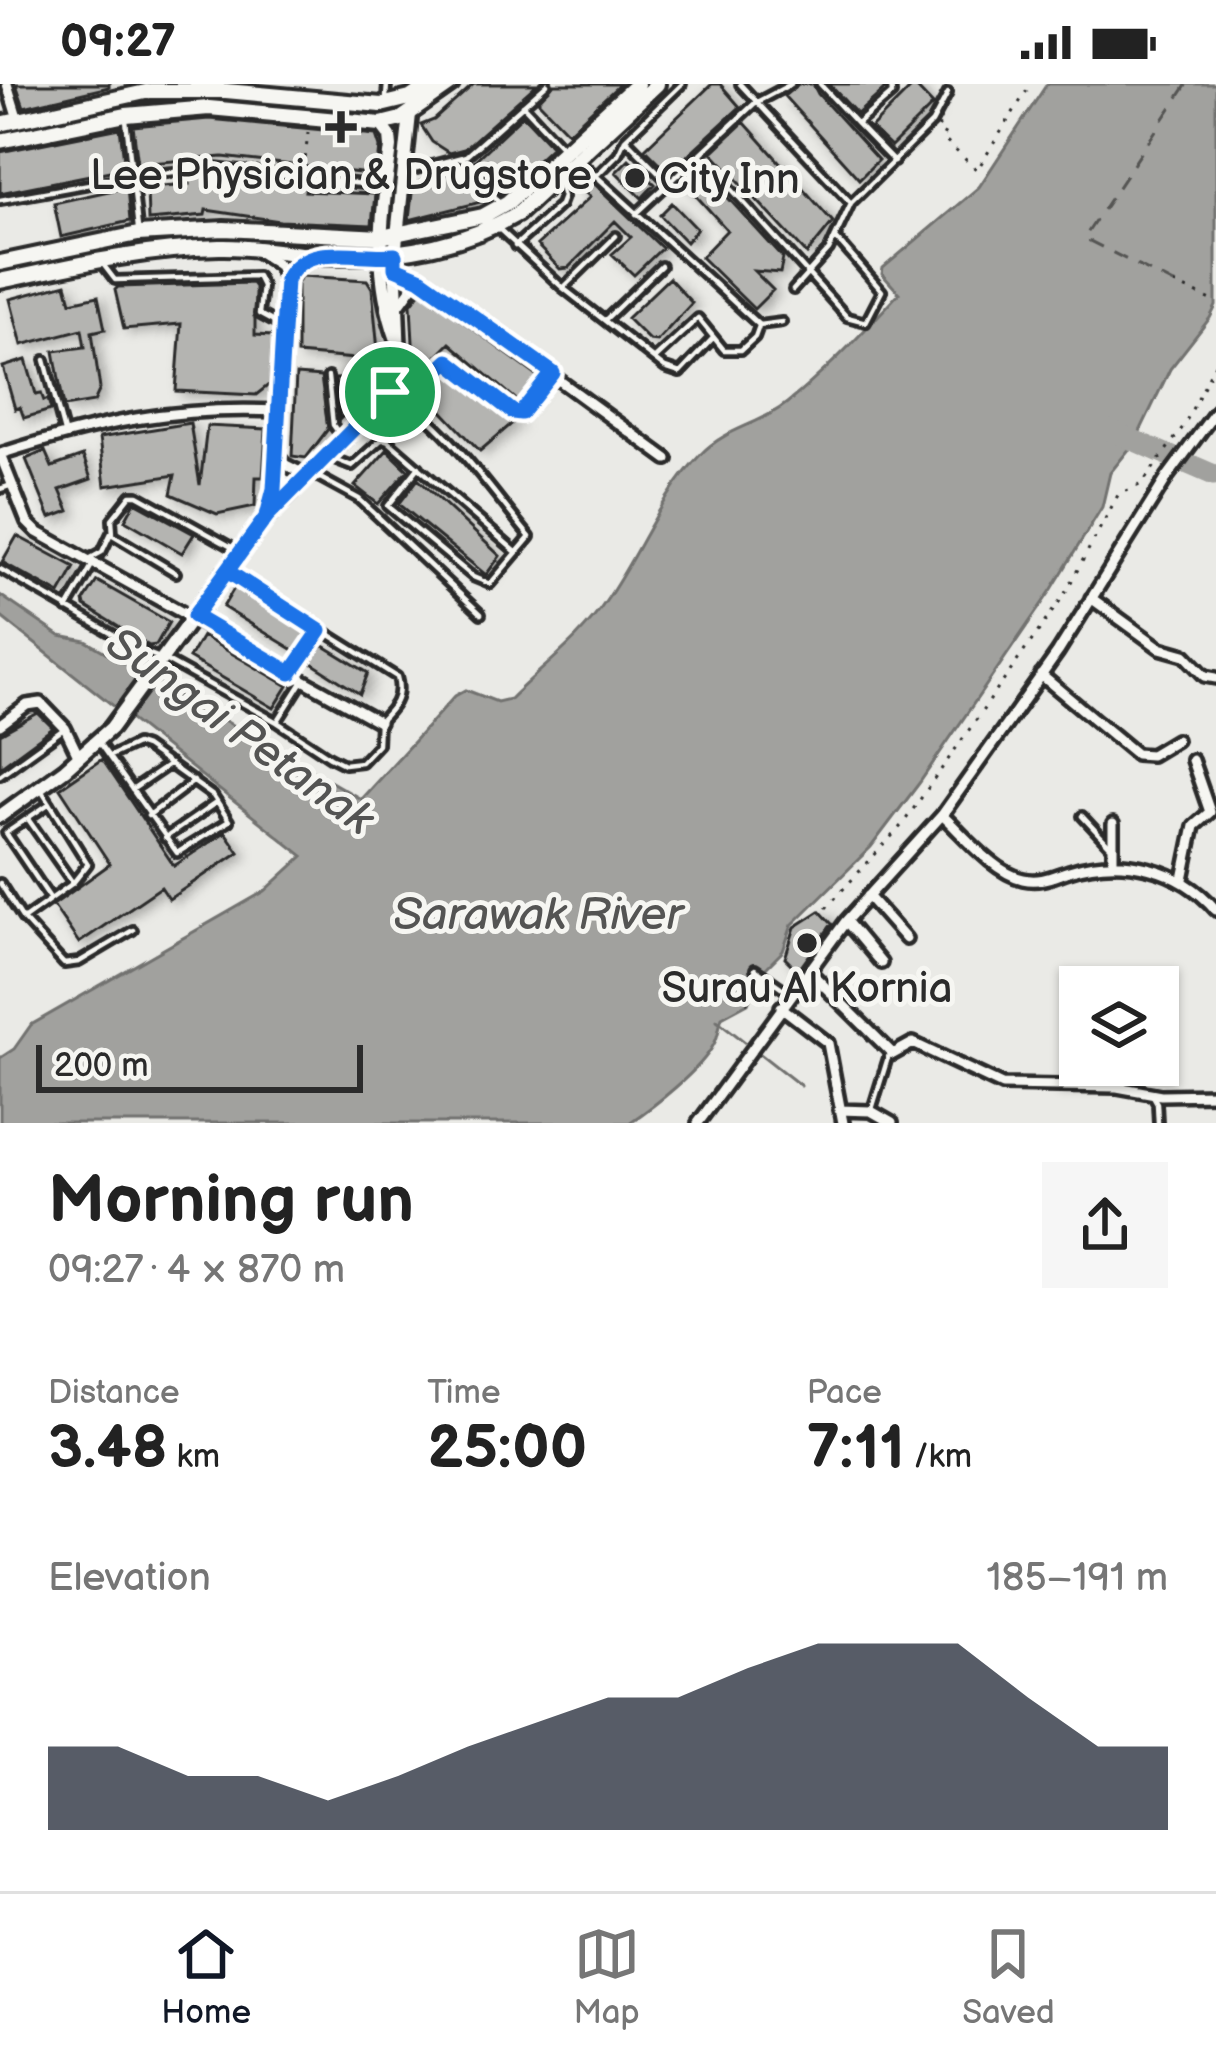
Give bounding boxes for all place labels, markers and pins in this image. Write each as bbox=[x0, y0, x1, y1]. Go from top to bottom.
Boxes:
marker: Lee Physician & Drugstore bbox=[325, 111, 357, 143]
place label: Lee Physician & Drugstore bbox=[90, 151, 592, 202]
place label: City Inn bbox=[659, 155, 800, 206]
marker: City Inn bbox=[622, 165, 648, 191]
pin bbox=[339, 341, 441, 443]
marker: Surau Al Kornia bbox=[794, 930, 820, 956]
place label: Surau Al Kornia bbox=[662, 964, 952, 1015]

